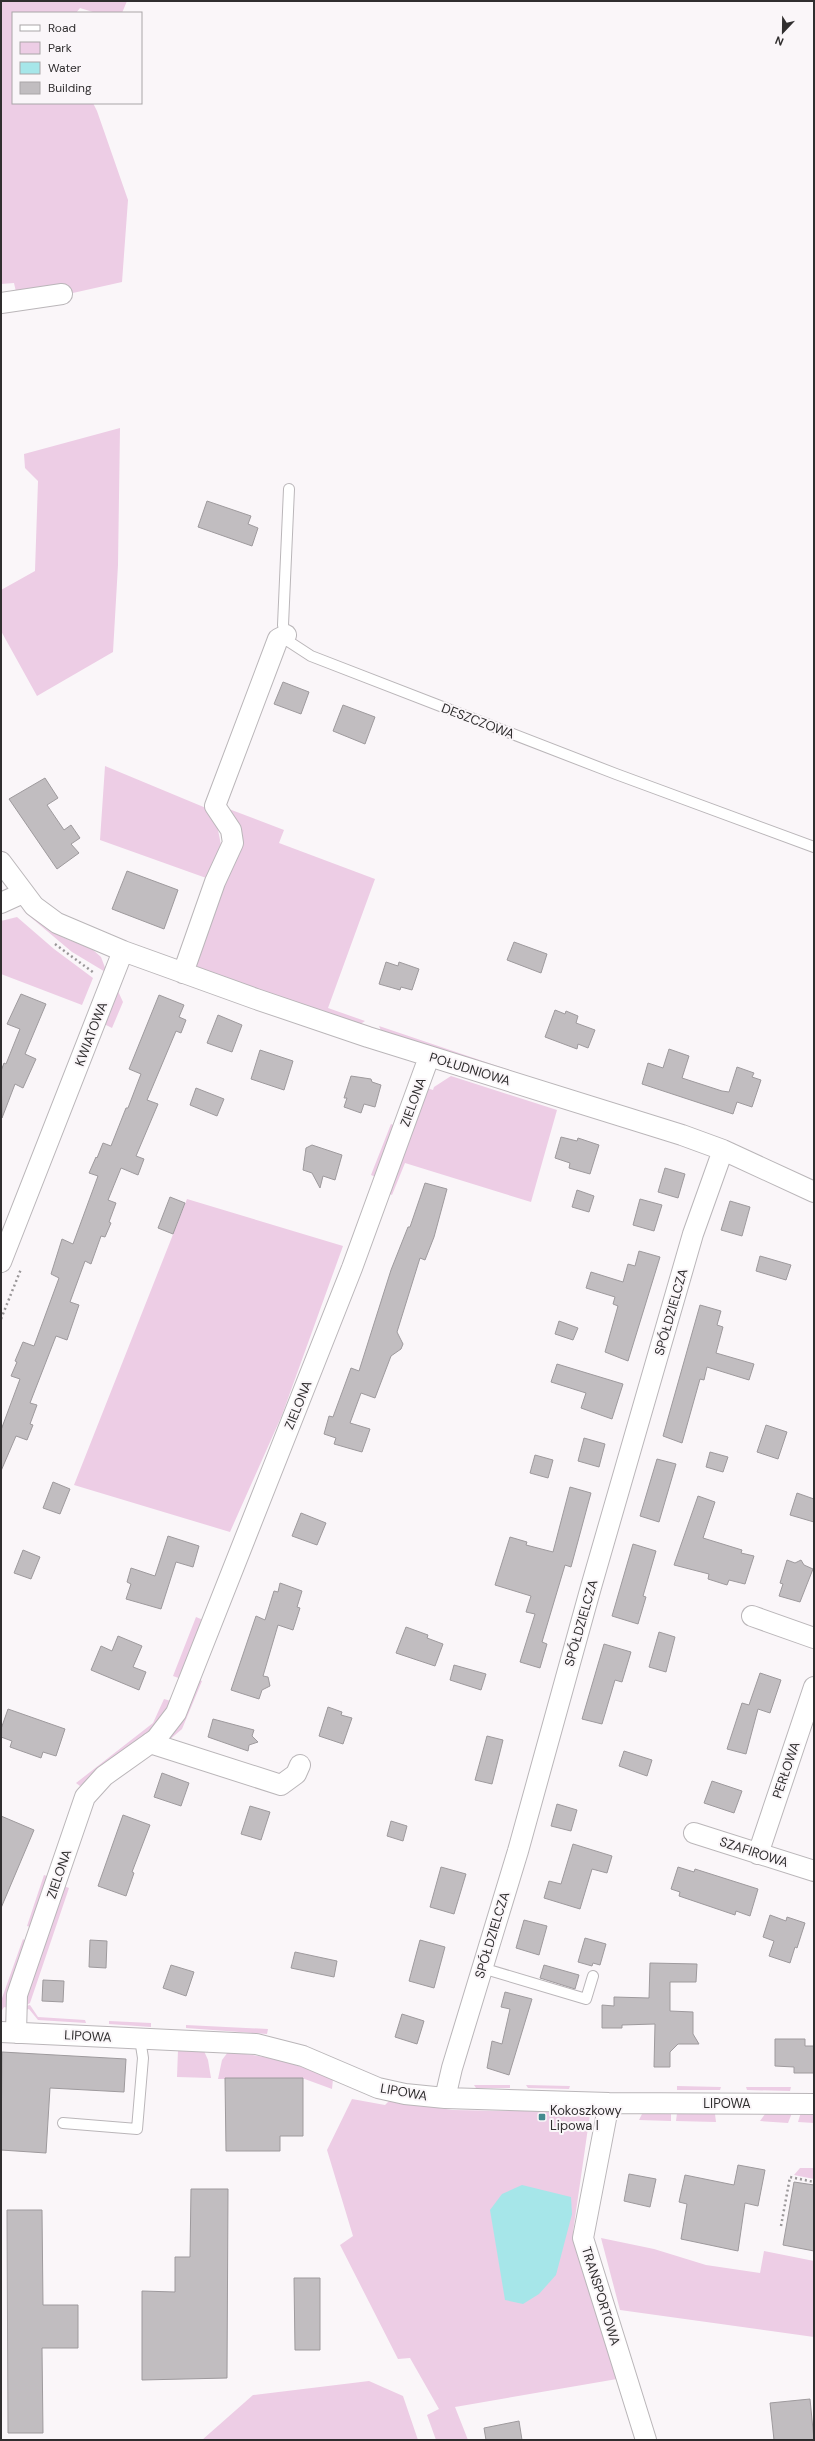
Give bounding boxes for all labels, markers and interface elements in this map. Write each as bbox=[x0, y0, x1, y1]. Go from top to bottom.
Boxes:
legend bbox=[12, 12, 142, 104]
north arrow bbox=[763, 12, 803, 52]
text: Road bbox=[48, 20, 76, 36]
text: N bbox=[773, 33, 786, 49]
text: Park bbox=[48, 40, 72, 56]
text: Water bbox=[48, 60, 82, 76]
text: Building bbox=[48, 80, 92, 96]
street label: DESZCZOWA bbox=[439, 699, 517, 743]
street label: KWIATOWA bbox=[71, 999, 111, 1069]
street label: POŁUDNIOWA bbox=[427, 1049, 513, 1090]
street label: ZIELONA bbox=[396, 1075, 430, 1129]
street label: SPÓŁDZIELCZA bbox=[650, 1266, 692, 1357]
street label: ZIELONA bbox=[281, 1378, 316, 1432]
street label: SPÓŁDZIELCZA bbox=[560, 1577, 602, 1668]
street label: PERŁOWA bbox=[768, 1739, 804, 1801]
street label: SZAFIROWA bbox=[718, 1833, 791, 1871]
street label: ZIELONA bbox=[43, 1847, 75, 1901]
street label: SPÓŁDZIELCZA bbox=[471, 1889, 513, 1980]
street label: LIPOWA bbox=[64, 2026, 113, 2046]
street label: LIPOWA bbox=[379, 2080, 429, 2105]
street label: LIPOWA bbox=[703, 2095, 751, 2112]
place label: Kokoszkowy Lipowa I bbox=[550, 2102, 622, 2134]
marker: Kokoszkowy Lipowa I bbox=[537, 2112, 547, 2122]
street label: TRANSPORTOWA bbox=[578, 2245, 624, 2348]

